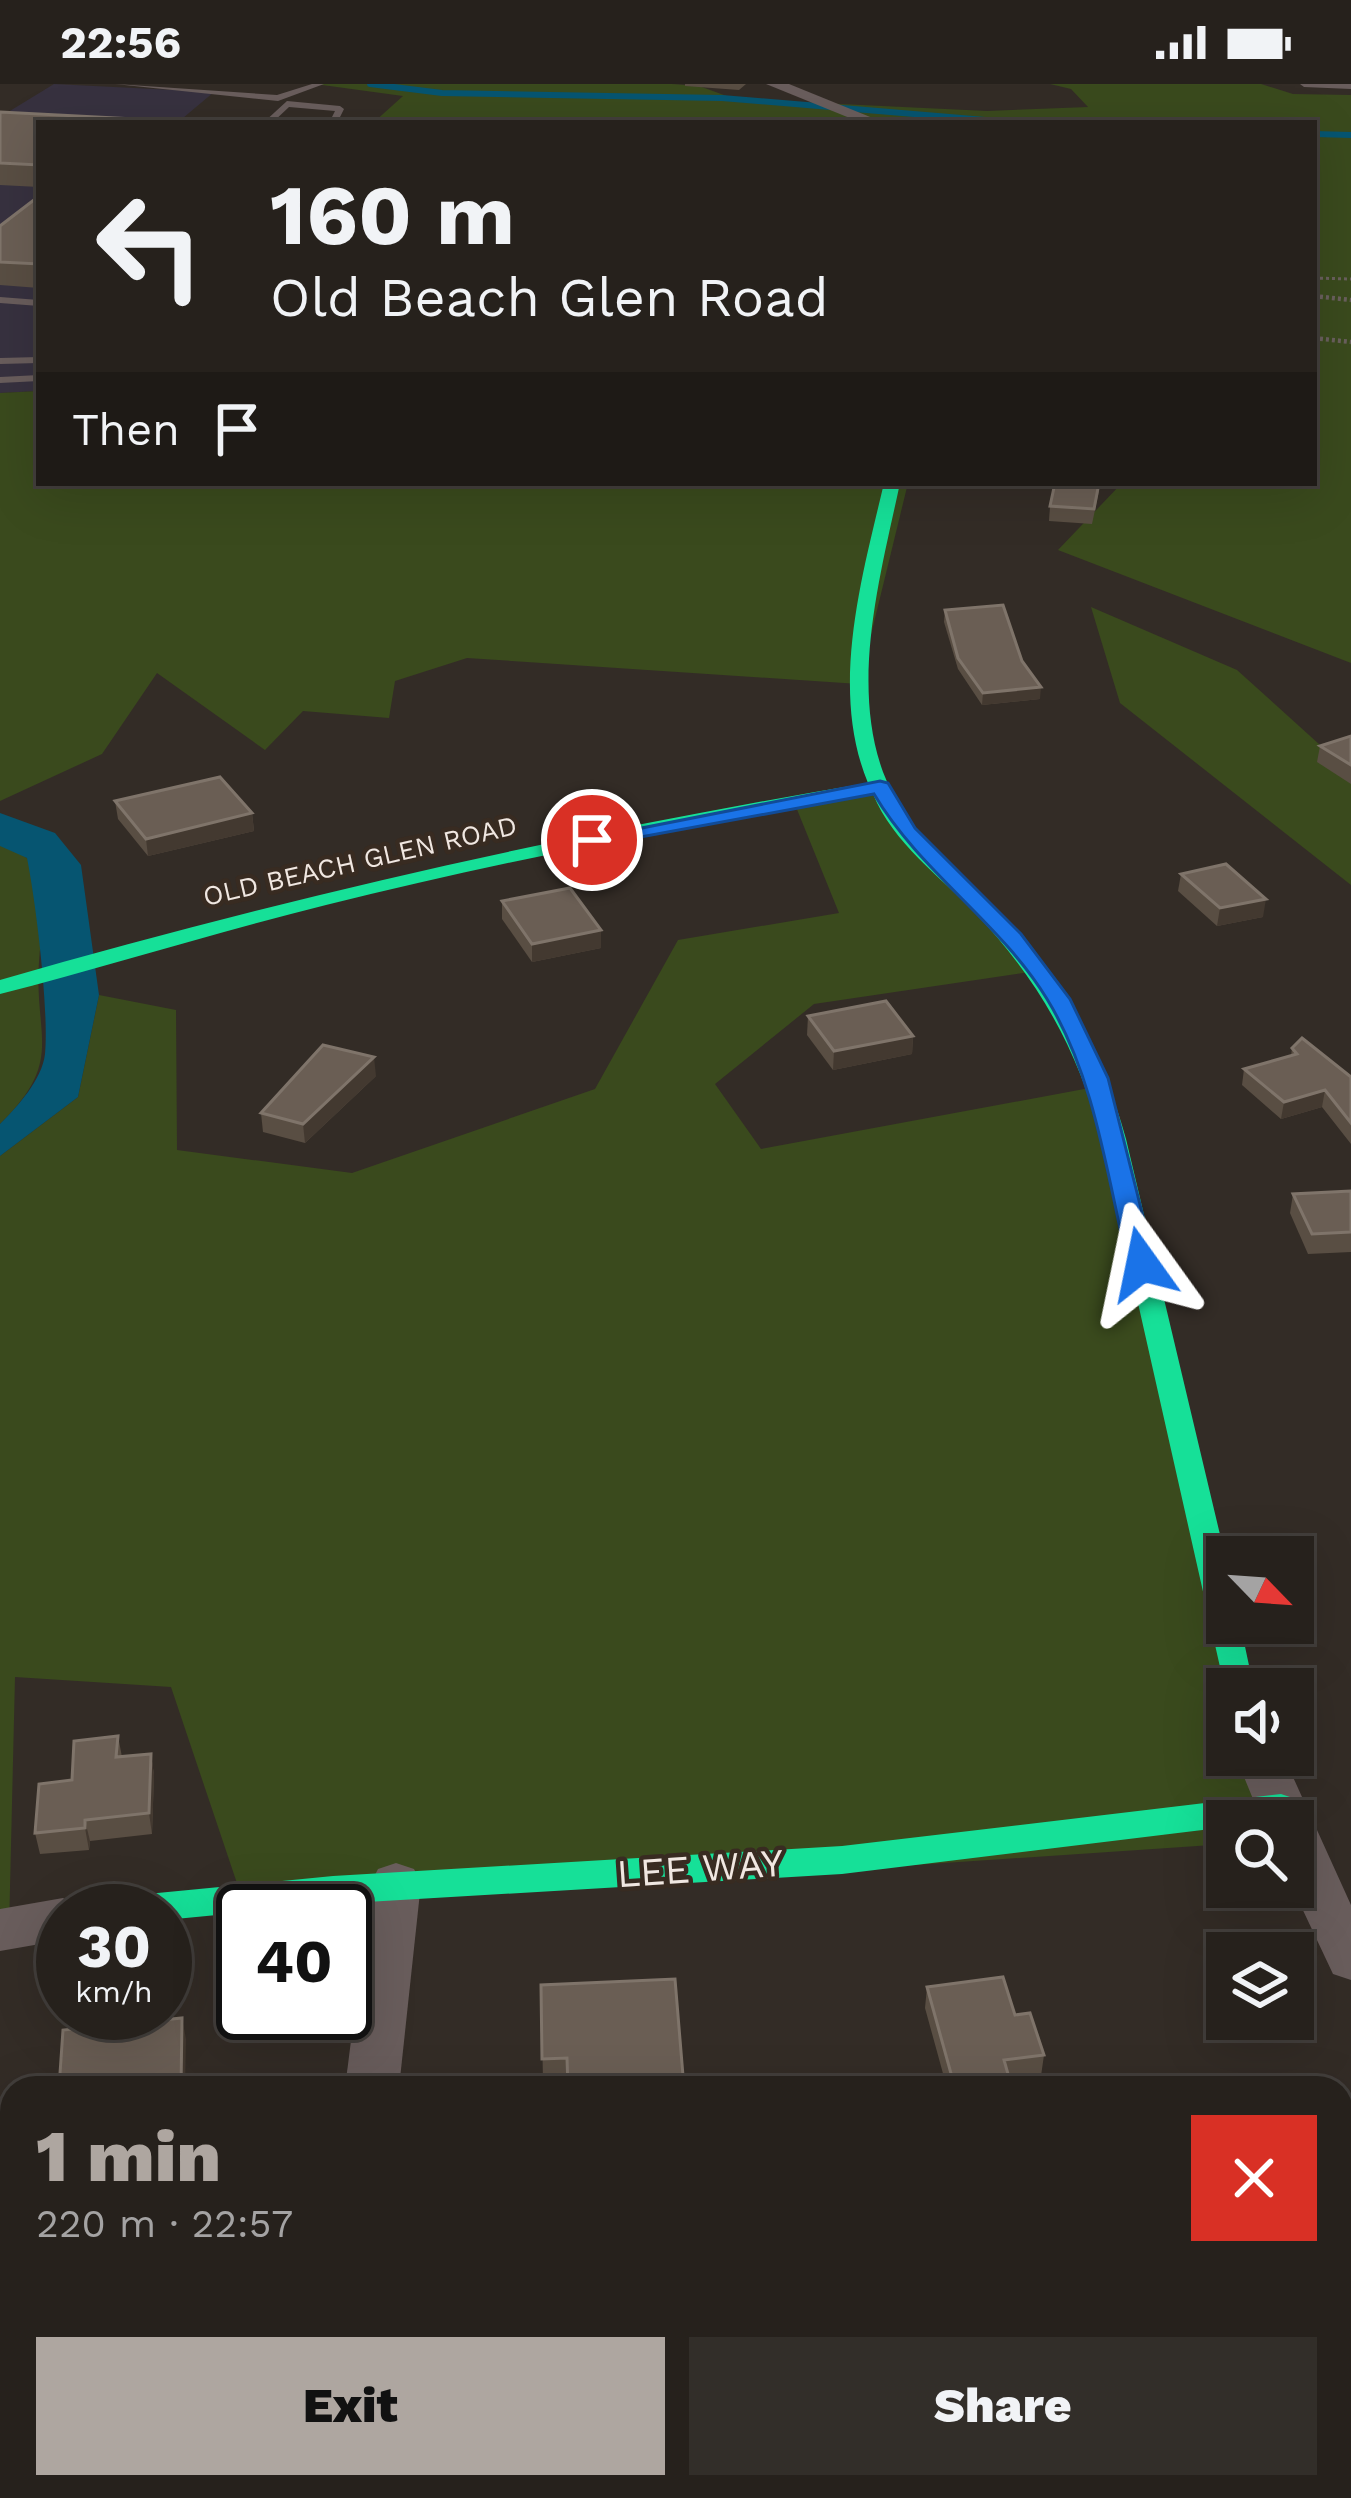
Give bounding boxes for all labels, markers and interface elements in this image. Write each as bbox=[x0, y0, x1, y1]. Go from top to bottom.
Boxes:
text: 22:56 bbox=[60, 16, 181, 69]
text: 160 m bbox=[270, 166, 515, 264]
icon: left bbox=[72, 168, 228, 324]
text: Old Beach Glen Road bbox=[270, 266, 829, 329]
icon: arrive bbox=[204, 396, 270, 462]
text: Then bbox=[72, 403, 180, 456]
pin bbox=[541, 789, 643, 891]
icon: arrive bbox=[559, 807, 625, 873]
street label: OLD BEACH GLEN ROAD bbox=[200, 809, 520, 913]
position arrow bbox=[1079, 1201, 1205, 1327]
north arrow bbox=[1206, 1536, 1314, 1644]
map controls bbox=[1206, 1536, 1314, 2040]
button: sound bbox=[1206, 1668, 1314, 1776]
button: search bbox=[1206, 1800, 1314, 1908]
street label: LEE WAY bbox=[615, 1840, 785, 1896]
speed limit sign: 40 bbox=[216, 1884, 372, 2040]
text: 30 bbox=[77, 1911, 151, 1982]
button: layers bbox=[1206, 1932, 1314, 2040]
text: km/h bbox=[75, 1974, 153, 2009]
text: 1 min bbox=[36, 2114, 221, 2198]
button: close bbox=[1191, 2115, 1317, 2241]
text: 220 m · 22:57 bbox=[36, 2201, 293, 2246]
button: Exit bbox=[36, 2337, 665, 2475]
button: Share bbox=[689, 2337, 1317, 2475]

